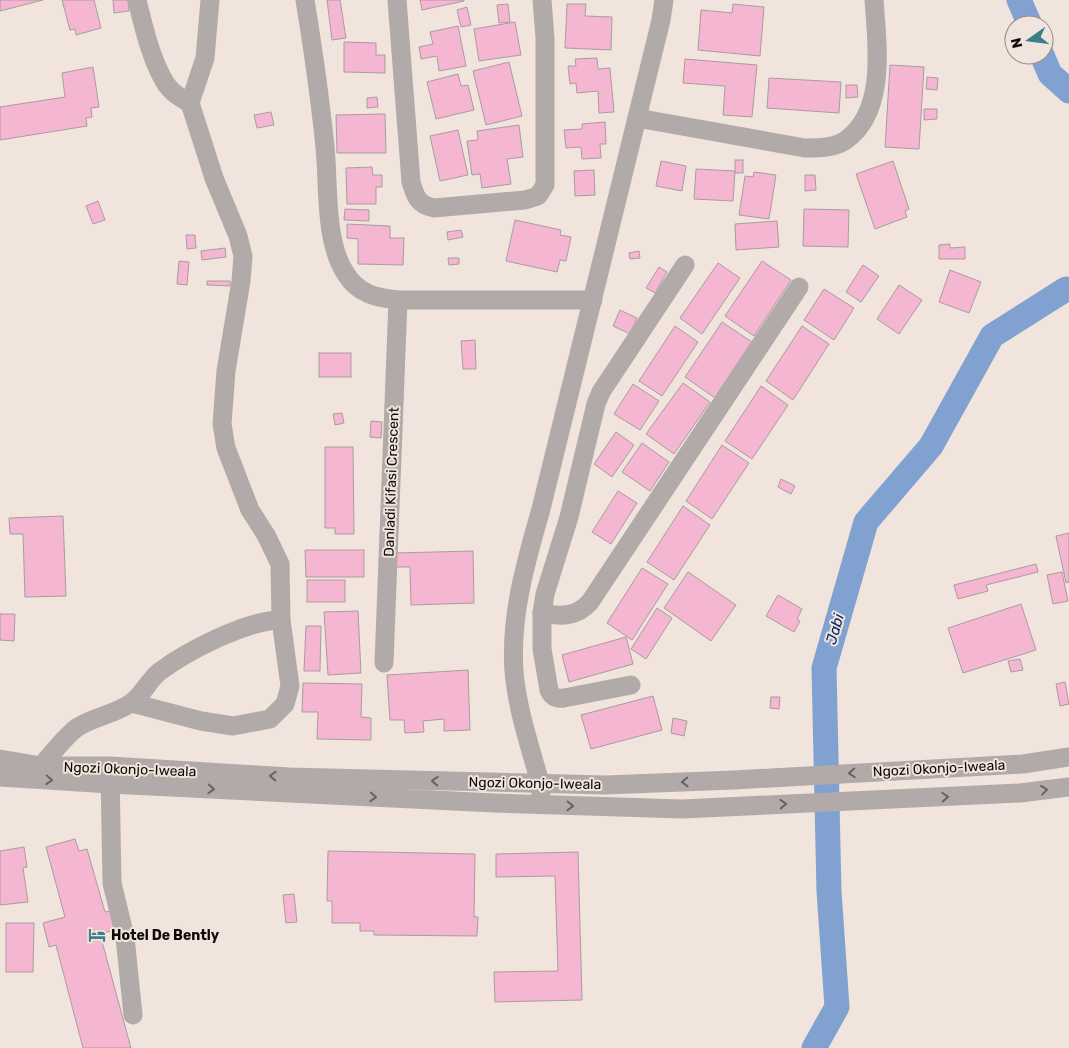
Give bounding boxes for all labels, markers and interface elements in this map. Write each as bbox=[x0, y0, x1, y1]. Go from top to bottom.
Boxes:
north arrow bbox=[1004, 15, 1054, 65]
text: N bbox=[1007, 36, 1026, 50]
street label: Danladi Kifasi Crescent bbox=[380, 406, 403, 557]
water label: Jabi bbox=[822, 611, 848, 646]
street label: Ngozi Okonjo-Iweala bbox=[872, 757, 1006, 780]
street label: Ngozi Okonjo-Iweala bbox=[63, 759, 197, 780]
one-way arrow bbox=[848, 768, 856, 779]
one-way arrow bbox=[268, 771, 276, 782]
street label: Ngozi Okonjo-Iweala bbox=[469, 774, 601, 793]
one-way arrow bbox=[45, 775, 53, 786]
one-way arrow bbox=[431, 776, 439, 787]
one-way arrow bbox=[681, 777, 688, 787]
one-way arrow bbox=[207, 784, 215, 795]
one-way arrow bbox=[1041, 785, 1049, 796]
one-way arrow bbox=[941, 791, 949, 802]
one-way arrow bbox=[369, 792, 377, 803]
one-way arrow bbox=[779, 799, 787, 810]
one-way arrow bbox=[567, 801, 575, 811]
hotel icon: Hotel De Bently bbox=[87, 925, 107, 945]
place label: Hotel De Bently bbox=[111, 927, 220, 944]

